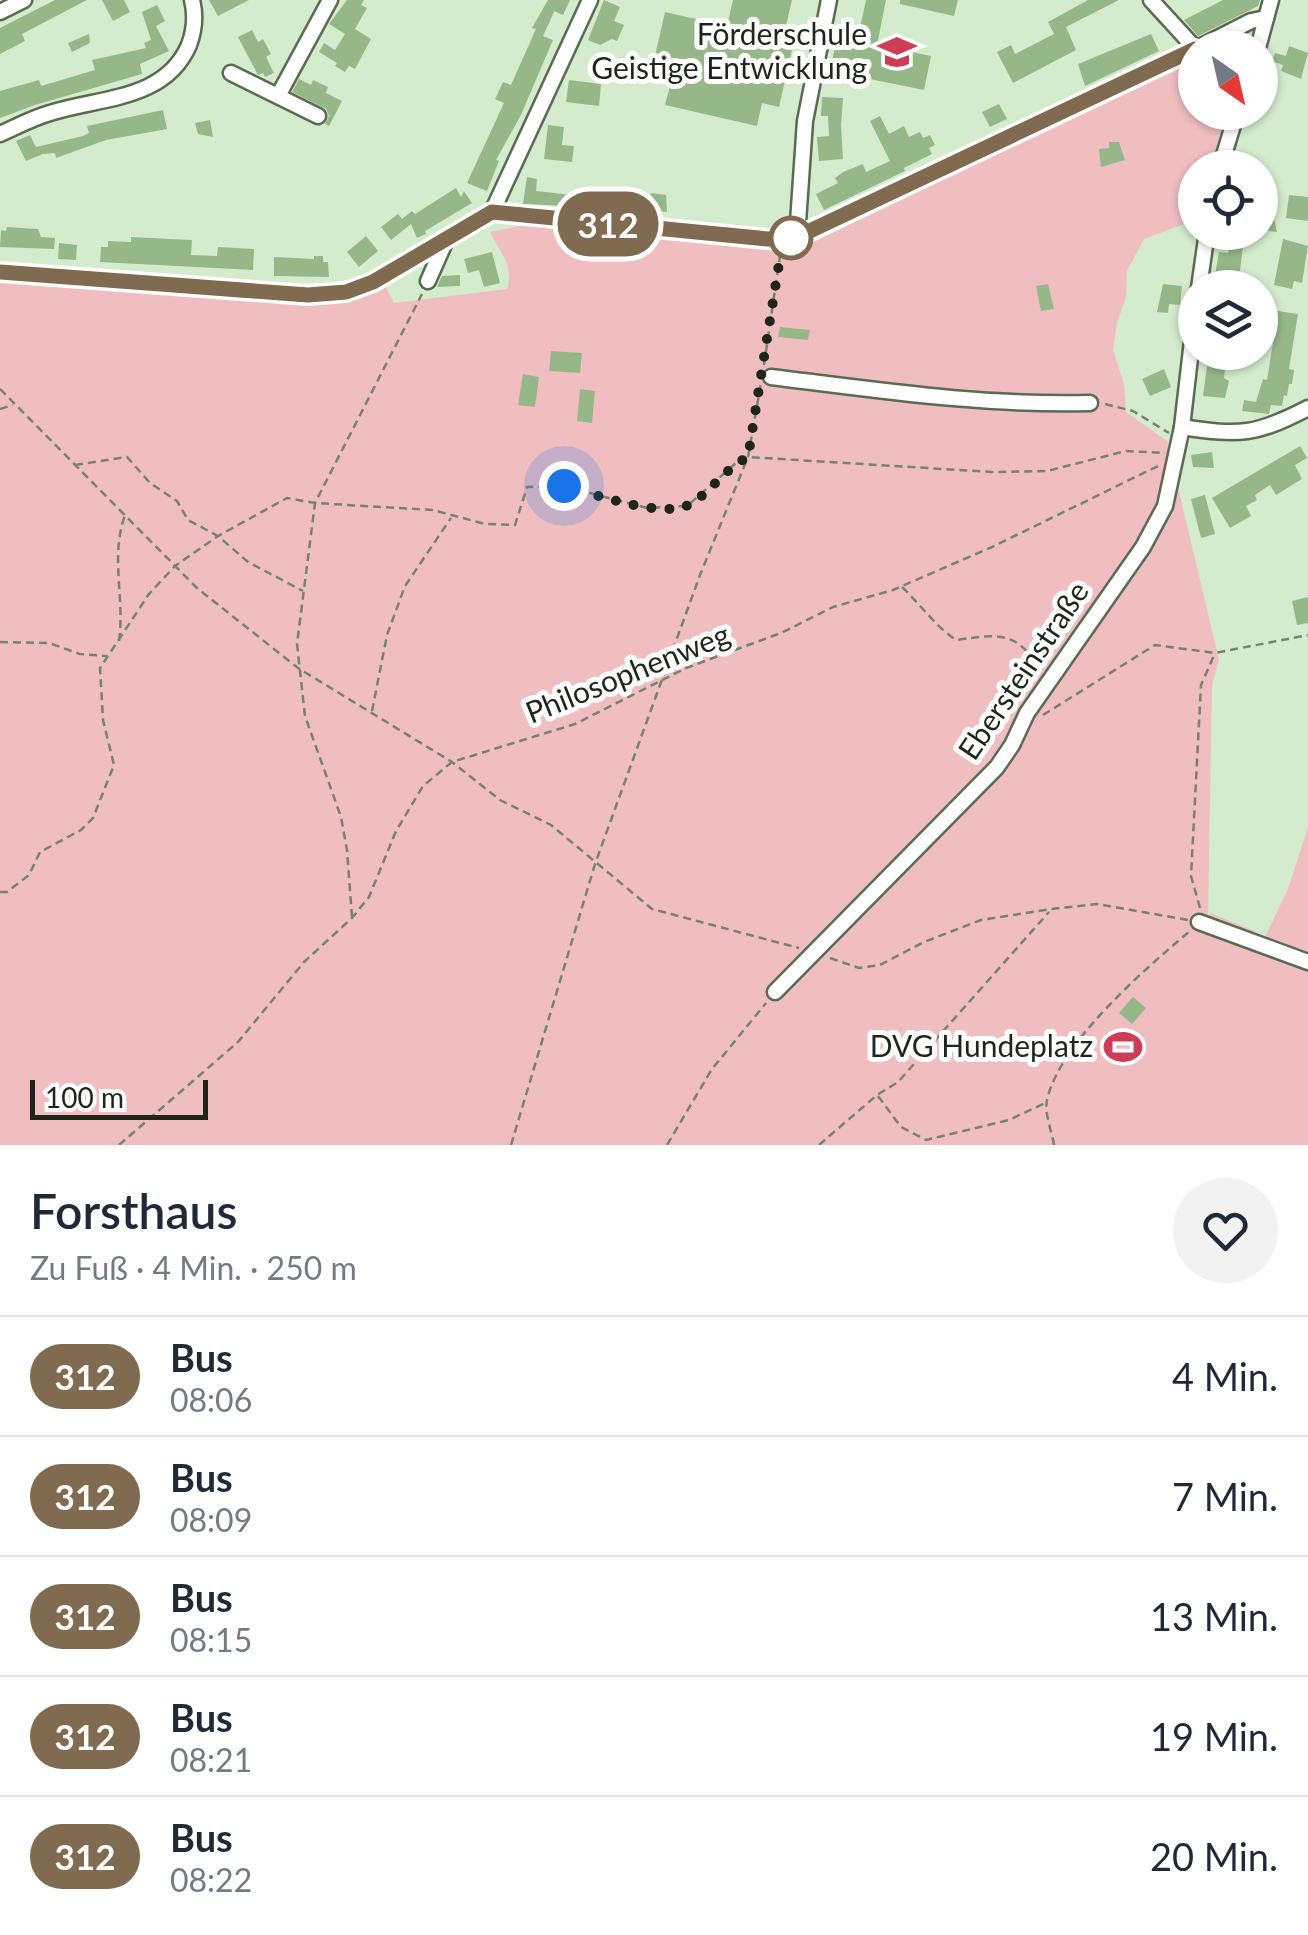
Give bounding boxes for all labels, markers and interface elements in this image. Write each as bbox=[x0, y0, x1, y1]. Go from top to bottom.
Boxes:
place label: Förderschule Geistige Entwicklung bbox=[591, 15, 867, 85]
north arrow bbox=[1178, 30, 1278, 130]
map controls bbox=[1178, 30, 1278, 370]
school or university icon: Förderschule Geistige Entwicklung bbox=[876, 31, 918, 73]
button: locate bbox=[1178, 150, 1278, 250]
line badge: 312 bbox=[550, 192, 666, 256]
text: 312 bbox=[578, 203, 638, 245]
unlabelled marker bbox=[770, 217, 812, 259]
button: layers bbox=[1178, 270, 1278, 370]
your location bbox=[539, 461, 589, 511]
street label: Ebersteinstraße bbox=[950, 574, 1095, 766]
street label: Philosophenweg bbox=[520, 615, 735, 729]
sports icon: DVG Hundeplatz bbox=[1102, 1026, 1144, 1068]
place label: DVG Hundeplatz bbox=[870, 1027, 1093, 1063]
scale bar bbox=[30, 1075, 208, 1120]
text: 100 m bbox=[45, 1080, 124, 1114]
button: heart bbox=[1173, 1178, 1278, 1283]
text: Forsthaus bbox=[30, 1182, 237, 1239]
text: Zu Fuß · 4 Min. · 250 m bbox=[30, 1248, 357, 1287]
text: Bus bbox=[170, 1334, 233, 1380]
text: 4 Min. bbox=[1172, 1353, 1278, 1399]
text: 312 bbox=[55, 1355, 115, 1397]
text: 08:06 bbox=[170, 1380, 252, 1419]
text: Bus bbox=[170, 1454, 233, 1500]
text: 7 Min. bbox=[1172, 1473, 1278, 1519]
text: 312 bbox=[55, 1475, 115, 1517]
text: 08:09 bbox=[170, 1500, 252, 1539]
text: Bus bbox=[170, 1574, 233, 1620]
text: 13 Min. bbox=[1150, 1593, 1278, 1639]
text: 312 bbox=[55, 1595, 115, 1637]
text: 08:15 bbox=[170, 1620, 252, 1659]
text: Bus bbox=[170, 1694, 233, 1740]
text: 19 Min. bbox=[1150, 1713, 1278, 1759]
text: 312 bbox=[55, 1715, 115, 1757]
text: 08:21 bbox=[170, 1740, 252, 1779]
text: Bus bbox=[170, 1814, 233, 1860]
text: 20 Min. bbox=[1150, 1833, 1278, 1879]
text: 312 bbox=[55, 1835, 115, 1877]
text: 08:22 bbox=[170, 1860, 252, 1899]

